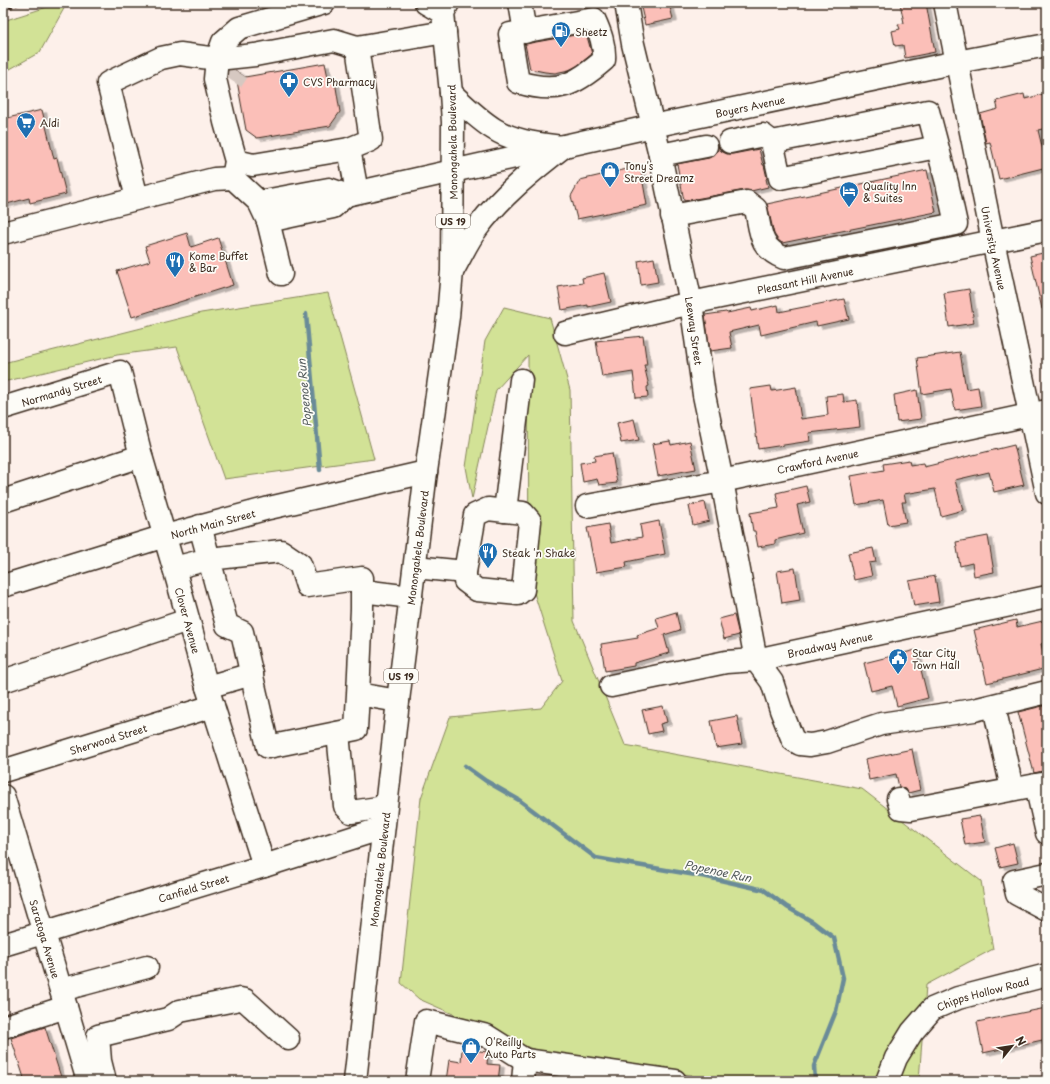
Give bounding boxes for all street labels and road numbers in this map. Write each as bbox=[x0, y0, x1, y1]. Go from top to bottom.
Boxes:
street label: Monongahela Boulevard bbox=[443, 84, 461, 200]
street label: Boyers Avenue bbox=[714, 91, 787, 120]
street label: University Avenue bbox=[979, 205, 1011, 292]
road number: US 19 bbox=[436, 214, 470, 228]
street label: Pleasant Hill Avenue bbox=[756, 262, 855, 297]
street label: Leeway Street bbox=[682, 295, 707, 366]
street label: Normandy Street bbox=[19, 371, 103, 409]
street label: Crawford Avenue bbox=[775, 444, 860, 477]
street label: Monongahela Boulevard bbox=[402, 489, 431, 606]
street label: North Main Street bbox=[169, 505, 257, 542]
street label: Clover Avenue bbox=[172, 585, 205, 656]
street label: Broadway Avenue bbox=[786, 627, 874, 661]
road number: US 19 bbox=[384, 669, 418, 683]
street label: Sherwood Street bbox=[68, 719, 149, 757]
street label: Monongahela Boulevard bbox=[365, 811, 393, 927]
street label: Canfield Street bbox=[156, 870, 231, 905]
street label: Saratoga Avenue bbox=[27, 898, 65, 981]
street label: Chipps Hollow Road bbox=[934, 972, 1031, 1014]

